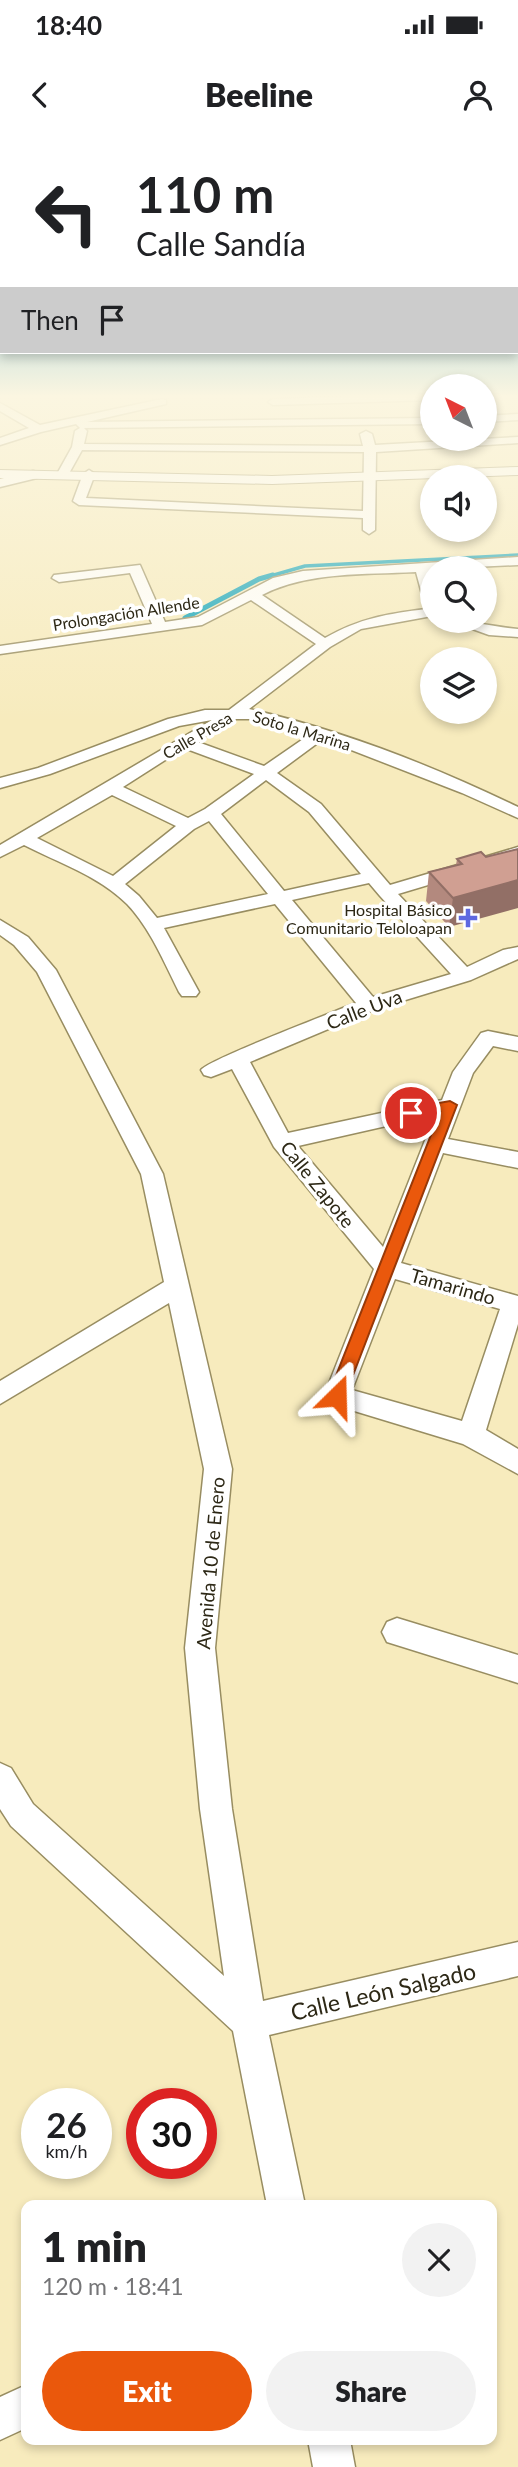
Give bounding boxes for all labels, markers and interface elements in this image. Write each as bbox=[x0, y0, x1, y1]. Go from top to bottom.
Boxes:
text: 18:40 bbox=[35, 9, 102, 41]
text: Beeline bbox=[205, 75, 313, 114]
icon: back bbox=[21, 76, 59, 114]
icon: person bbox=[459, 76, 497, 114]
text: 110 m bbox=[136, 165, 274, 223]
icon: left bbox=[21, 168, 112, 259]
text: Calle Sandía bbox=[136, 224, 306, 263]
icon: arrive bbox=[93, 301, 131, 339]
text: Then bbox=[21, 304, 79, 336]
north arrow bbox=[420, 374, 497, 452]
map controls bbox=[420, 374, 497, 724]
button: sound bbox=[420, 465, 497, 542]
button: search bbox=[420, 556, 497, 633]
street label: Prolongación Allende bbox=[51, 592, 201, 634]
button: layers bbox=[420, 647, 497, 724]
street label: Soto la Marina bbox=[251, 706, 353, 754]
street label: Calle Presa bbox=[159, 708, 235, 762]
place label: Hospital Básico Comunitario Teloloapan bbox=[286, 900, 452, 937]
marker: Hospital Básico Comunitario Teloloapan bbox=[458, 908, 478, 928]
street label: Calle Uva bbox=[323, 984, 405, 1034]
pin bbox=[381, 1083, 441, 1143]
icon: arrive bbox=[392, 1094, 430, 1132]
street label: Calle Zapote bbox=[276, 1136, 360, 1232]
street label: Tamarindo bbox=[408, 1263, 498, 1309]
position arrow bbox=[300, 1359, 374, 1433]
street label: Avenida 10 de Enero bbox=[191, 1476, 229, 1650]
street label: Calle León Salgado bbox=[288, 1956, 478, 2026]
speed limit sign: 30 bbox=[126, 2088, 217, 2179]
text: 26 bbox=[46, 2103, 87, 2145]
text: km/h bbox=[45, 2140, 88, 2162]
text: 1 min bbox=[42, 2221, 147, 2271]
button: close bbox=[402, 2223, 476, 2297]
text: 120 m · 18:41 bbox=[42, 2272, 184, 2300]
button: Exit bbox=[42, 2351, 252, 2431]
button: Share bbox=[266, 2351, 476, 2431]

